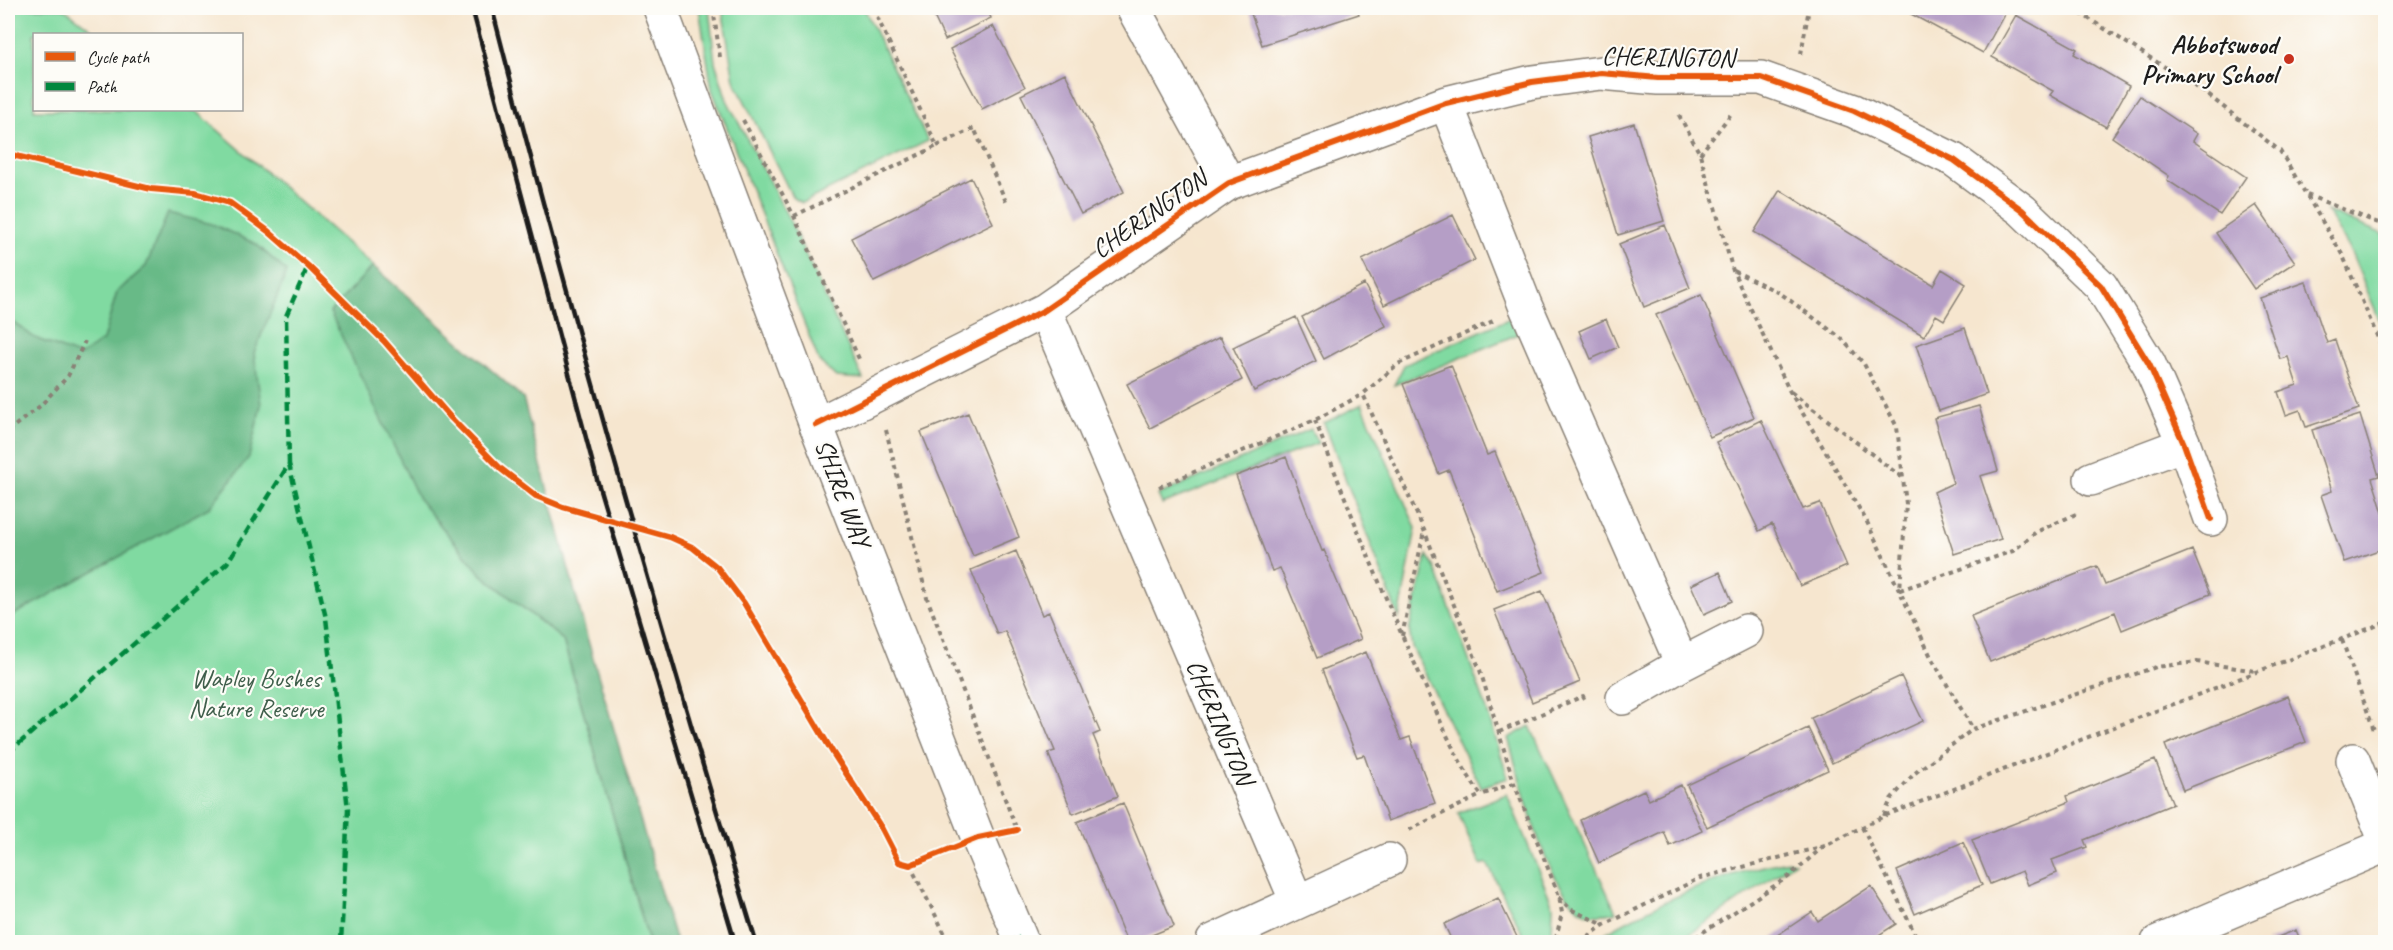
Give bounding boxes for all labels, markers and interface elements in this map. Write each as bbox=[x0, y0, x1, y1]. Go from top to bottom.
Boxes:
place label: Abbotswood Primary School bbox=[2141, 28, 2282, 91]
legend bbox=[33, 33, 243, 111]
street label: CHERINGTON bbox=[1601, 39, 1739, 75]
text: Cycle path bbox=[87, 46, 150, 68]
marker: Abbotswood Primary School bbox=[2282, 52, 2296, 66]
text: Path bbox=[87, 76, 117, 98]
street label: CHERINGTON bbox=[1085, 160, 1216, 266]
street label: SHIRE WAY bbox=[807, 434, 880, 555]
street label: CHERINGTON bbox=[1179, 654, 1263, 794]
park label: Wapley Bushes Nature Reserve bbox=[188, 662, 325, 725]

